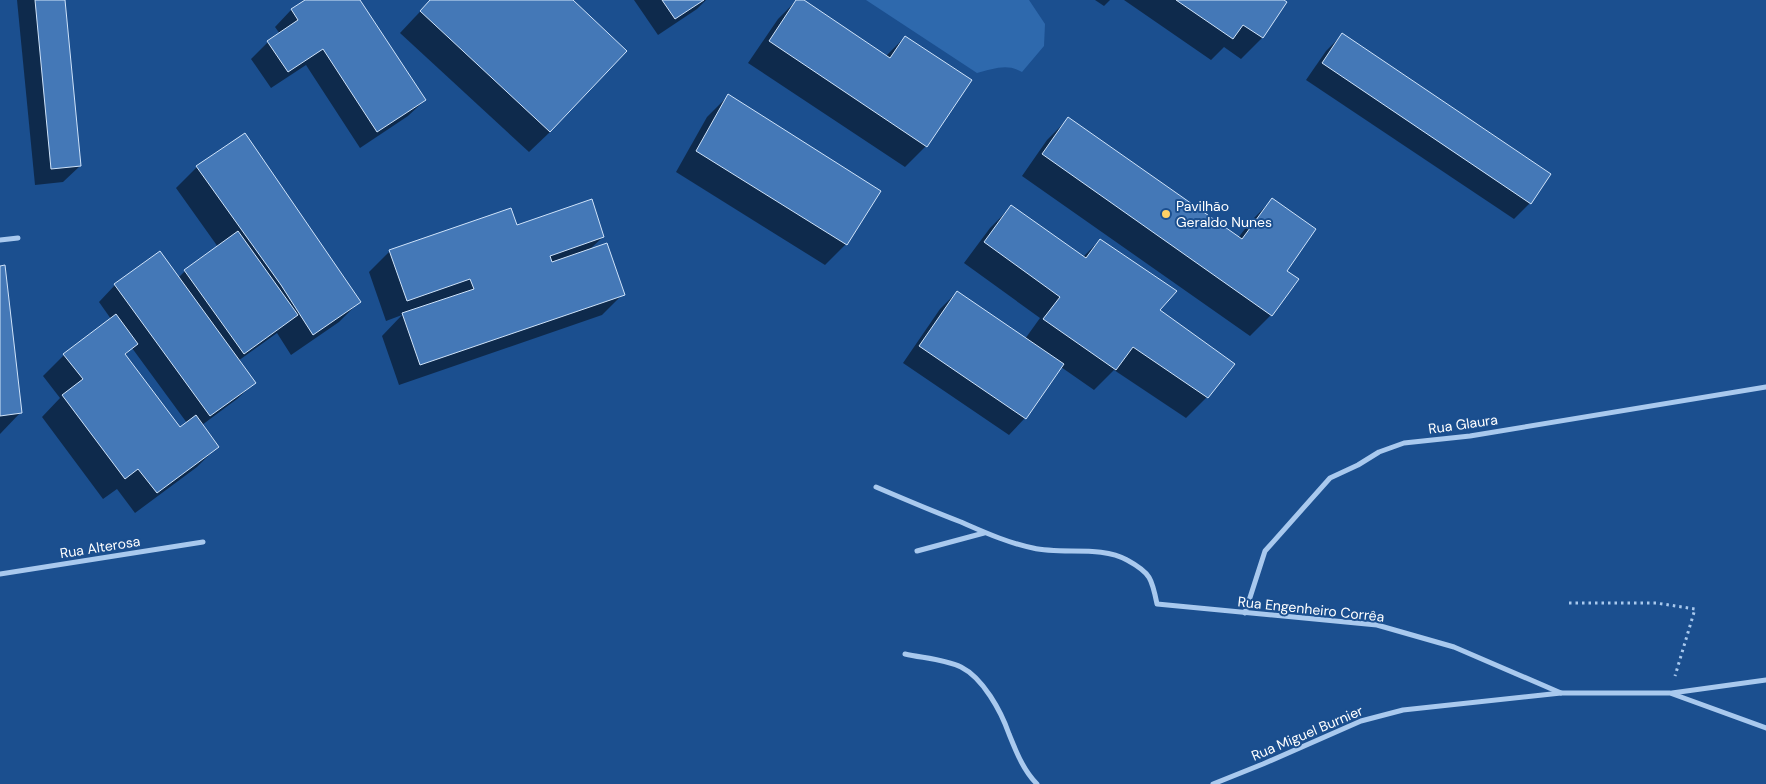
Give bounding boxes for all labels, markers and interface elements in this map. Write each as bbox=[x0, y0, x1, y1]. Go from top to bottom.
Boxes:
place label: Pavilhão Geraldo Nunes bbox=[1176, 197, 1272, 231]
marker: Pavilhão Geraldo Nunes bbox=[1160, 208, 1172, 220]
street label: Rua Glaura bbox=[1427, 410, 1499, 438]
street label: Rua Alterosa bbox=[58, 532, 142, 562]
street label: Rua Engenheiro Corrêa bbox=[1237, 592, 1385, 626]
street label: Rua Miguel Burnier bbox=[1248, 701, 1366, 765]

